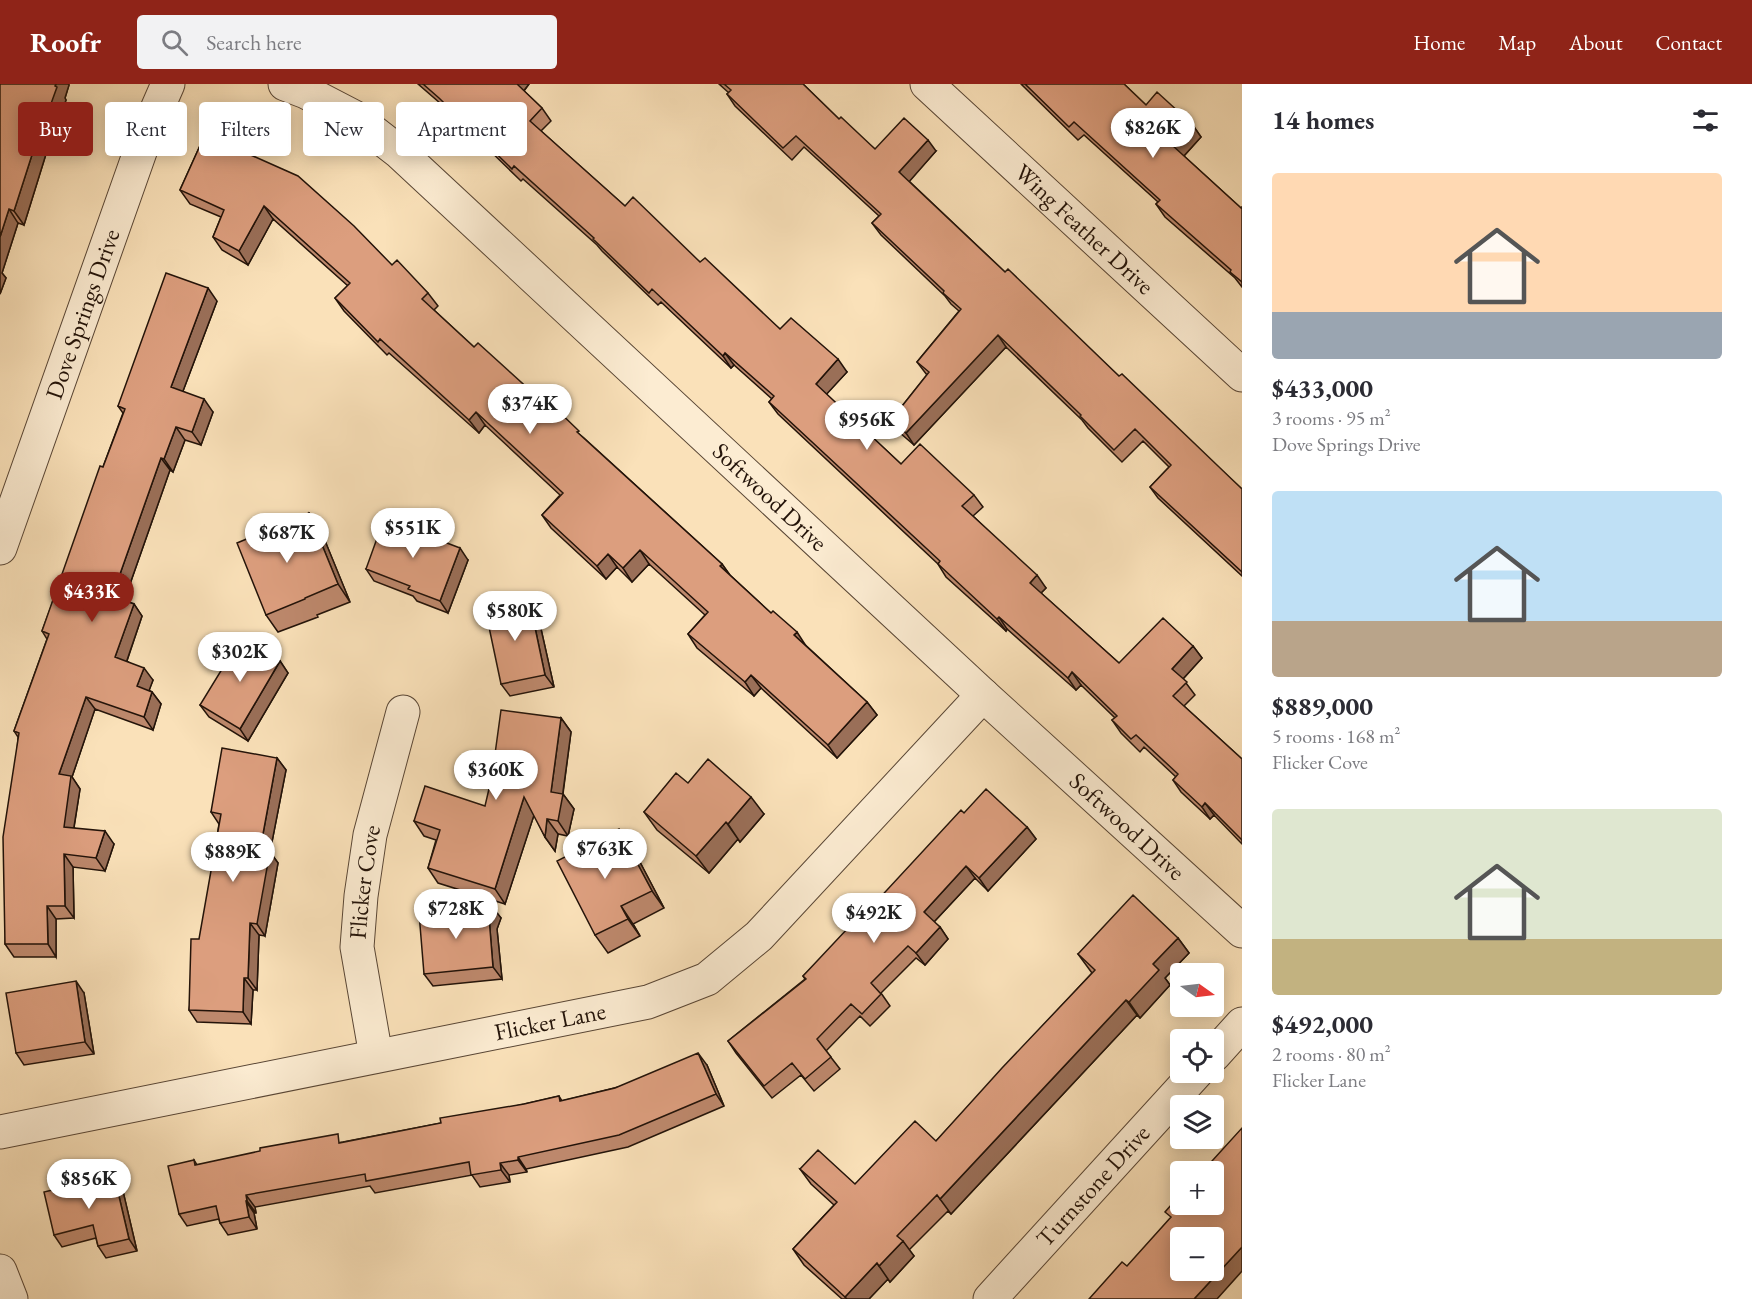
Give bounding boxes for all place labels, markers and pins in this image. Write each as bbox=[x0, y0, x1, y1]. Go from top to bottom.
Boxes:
pin: $826K bbox=[1111, 108, 1195, 159]
pin: $374K bbox=[488, 384, 572, 435]
pin: $956K bbox=[825, 400, 909, 451]
pin: $551K bbox=[371, 508, 455, 559]
pin: $687K bbox=[245, 513, 329, 564]
pin: $433K bbox=[50, 572, 134, 623]
pin: $580K bbox=[473, 591, 557, 642]
pin: $302K bbox=[198, 632, 282, 683]
pin: $360K bbox=[454, 750, 538, 801]
pin: $763K bbox=[563, 829, 647, 880]
pin: $889K bbox=[191, 832, 275, 883]
pin: $728K bbox=[414, 889, 498, 940]
pin: $492K bbox=[832, 893, 916, 944]
pin: $856K bbox=[47, 1159, 131, 1210]

